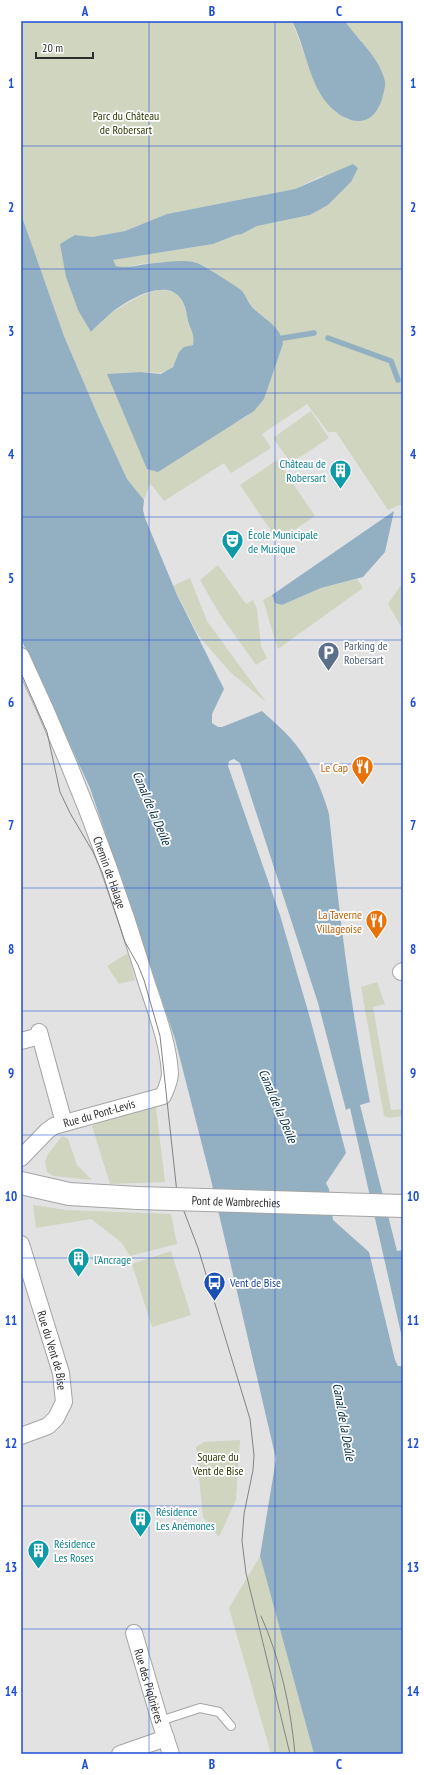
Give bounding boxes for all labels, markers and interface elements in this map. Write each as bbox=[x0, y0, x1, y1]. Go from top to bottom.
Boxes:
text: A bbox=[81, 3, 89, 20]
text: B bbox=[209, 3, 215, 20]
text: C bbox=[336, 3, 342, 20]
scale bar bbox=[36, 34, 93, 60]
text: 20 m bbox=[42, 40, 63, 55]
text: 1 bbox=[8, 75, 14, 92]
text: 1 bbox=[410, 75, 416, 92]
park label: Parc du Château de Robersart bbox=[93, 108, 159, 137]
text: 2 bbox=[8, 199, 14, 216]
text: 2 bbox=[410, 199, 416, 216]
text: 3 bbox=[8, 323, 14, 340]
text: 3 bbox=[410, 323, 416, 340]
text: 4 bbox=[8, 446, 15, 463]
text: 4 bbox=[410, 446, 417, 463]
place label: Château de Robersart bbox=[280, 456, 327, 485]
building icon: Château de Robersart bbox=[328, 457, 354, 490]
place label: École Municipale de Musique bbox=[248, 527, 318, 556]
theatre icon: École Municipale de Musique bbox=[219, 528, 245, 561]
text: 5 bbox=[8, 570, 14, 587]
text: 5 bbox=[410, 570, 416, 587]
place label: Parking de Robersart bbox=[344, 638, 388, 667]
parking icon: Parking de Robersart bbox=[316, 639, 342, 672]
text: 6 bbox=[8, 694, 14, 711]
text: 6 bbox=[410, 694, 416, 711]
restaurant icon: Le Cap bbox=[350, 754, 376, 787]
place label: Le Cap bbox=[321, 760, 348, 775]
water label: Canal de la Deûle bbox=[129, 768, 176, 849]
text: 7 bbox=[8, 817, 14, 834]
text: 7 bbox=[410, 817, 416, 834]
street label: Chemin de Halage bbox=[90, 834, 130, 910]
place label: La Taverne Villageoise bbox=[316, 907, 362, 936]
restaurant icon: La Taverne Villageoise bbox=[364, 908, 390, 941]
text: 8 bbox=[8, 941, 14, 958]
text: 8 bbox=[410, 941, 416, 958]
text: 9 bbox=[8, 1065, 14, 1082]
text: 9 bbox=[410, 1065, 416, 1082]
water label: Canal de la Deûle bbox=[255, 1066, 302, 1147]
street label: Rue du Pont-Levis bbox=[61, 1096, 137, 1130]
text: 10 bbox=[5, 1188, 17, 1205]
text: 10 bbox=[407, 1188, 419, 1205]
street label: Pont de Wambrechies bbox=[191, 1192, 281, 1210]
building icon: l'Ancrage bbox=[65, 1246, 91, 1279]
place label: l'Ancrage bbox=[94, 1252, 131, 1267]
bus stop icon: Vent de Bise bbox=[201, 1269, 227, 1302]
place label: Vent de Bise bbox=[229, 1275, 281, 1290]
street label: Rue du Vent de Bise bbox=[35, 1309, 70, 1391]
text: 11 bbox=[5, 1312, 17, 1329]
text: 11 bbox=[407, 1312, 419, 1329]
water label: Canal de la Deûle bbox=[329, 1382, 359, 1464]
text: 12 bbox=[5, 1435, 17, 1452]
text: 12 bbox=[407, 1435, 419, 1452]
park label: Square du Vent de Bise bbox=[191, 1449, 244, 1478]
place label: Résidence Les Anémones bbox=[156, 1504, 215, 1533]
building icon: Résidence Les Anémones bbox=[127, 1505, 153, 1538]
place label: Résidence Les Roses bbox=[54, 1536, 95, 1565]
building icon: Résidence Les Roses bbox=[25, 1537, 51, 1570]
text: 13 bbox=[5, 1559, 17, 1576]
text: 13 bbox=[407, 1559, 419, 1576]
street label: Rue des Piqûrières bbox=[131, 1647, 168, 1725]
text: 14 bbox=[5, 1683, 18, 1700]
text: 14 bbox=[407, 1683, 420, 1700]
text: A bbox=[81, 1756, 89, 1773]
text: B bbox=[209, 1756, 215, 1773]
text: C bbox=[336, 1756, 342, 1773]

